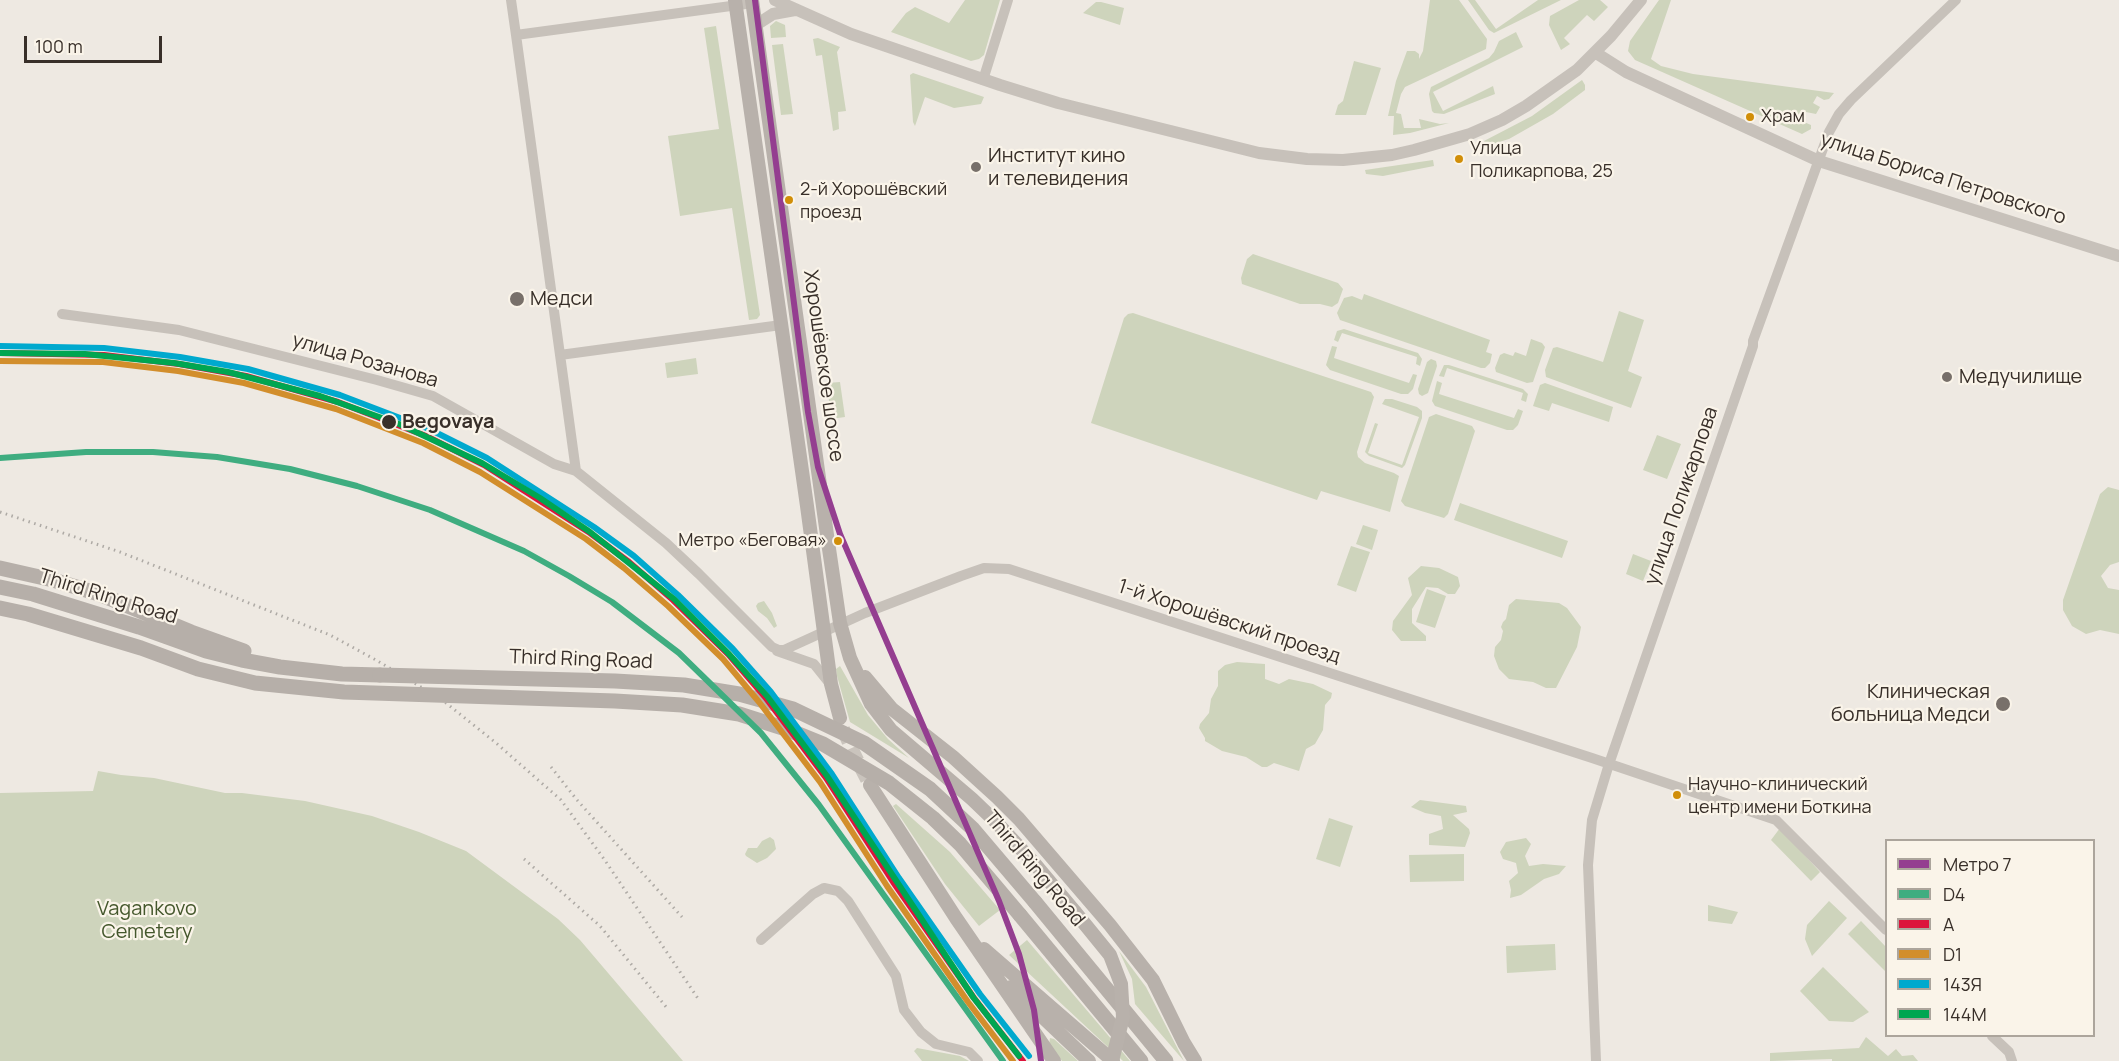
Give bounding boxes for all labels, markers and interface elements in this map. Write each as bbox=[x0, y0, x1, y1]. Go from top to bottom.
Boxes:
scale bar bbox=[27, 24, 165, 62]
text: 100 m bbox=[35, 34, 83, 58]
place label: Храм bbox=[1761, 106, 1805, 128]
marker: Храм bbox=[1744, 111, 1756, 123]
street label: улица Бориса Петровского bbox=[1817, 128, 2069, 230]
place label: Улица Поликарпова, 25 bbox=[1470, 138, 1613, 180]
place label: Институт кино и телевидения bbox=[988, 144, 1128, 191]
marker: Улица Поликарпова, 25 bbox=[1453, 153, 1465, 165]
marker: Институт кино и телевидения bbox=[969, 160, 983, 174]
place label: 2-й Хорошёвский проезд bbox=[800, 179, 947, 222]
marker: 2-й Хорошёвский проезд bbox=[783, 194, 795, 206]
street label: Хорошёвское шоссе bbox=[798, 268, 848, 464]
place label: Медси bbox=[530, 287, 593, 311]
marker: Медси bbox=[508, 290, 526, 308]
street label: улица Розанова bbox=[289, 329, 441, 393]
place label: Медучилище bbox=[1959, 365, 2082, 389]
marker: Медучилище bbox=[1940, 370, 1954, 384]
street label: улица Поликарпова bbox=[1640, 404, 1724, 588]
place label: Begovaya bbox=[402, 410, 495, 434]
marker: Begovaya bbox=[380, 413, 398, 431]
place label: Метро «Беговая» bbox=[678, 530, 827, 552]
marker: Метро «Беговая» bbox=[832, 535, 844, 547]
street label: Third Ring Road bbox=[36, 565, 180, 629]
street label: 1-й Хорошёвский проезд bbox=[1115, 575, 1343, 669]
street label: Third Ring Road bbox=[509, 645, 653, 675]
place label: Клиническая больница Медси bbox=[1831, 680, 1990, 727]
marker: Клиническая больница Медси bbox=[1994, 695, 2012, 713]
place label: Научно-клинический центр имени Боткина bbox=[1688, 774, 1872, 816]
marker: Научно-клинический центр имени Боткина bbox=[1671, 789, 1683, 801]
street label: Third Ring Road bbox=[979, 806, 1089, 932]
legend bbox=[1885, 839, 2095, 1037]
text: Метро 7 bbox=[1943, 852, 2012, 876]
text: D4 bbox=[1943, 882, 1965, 906]
park label: Vagankovo Cemetery bbox=[97, 897, 197, 944]
text: A bbox=[1943, 912, 1954, 936]
text: D1 bbox=[1943, 942, 1962, 966]
text: 143Я bbox=[1943, 972, 1982, 996]
text: 144М bbox=[1943, 1002, 1987, 1026]

